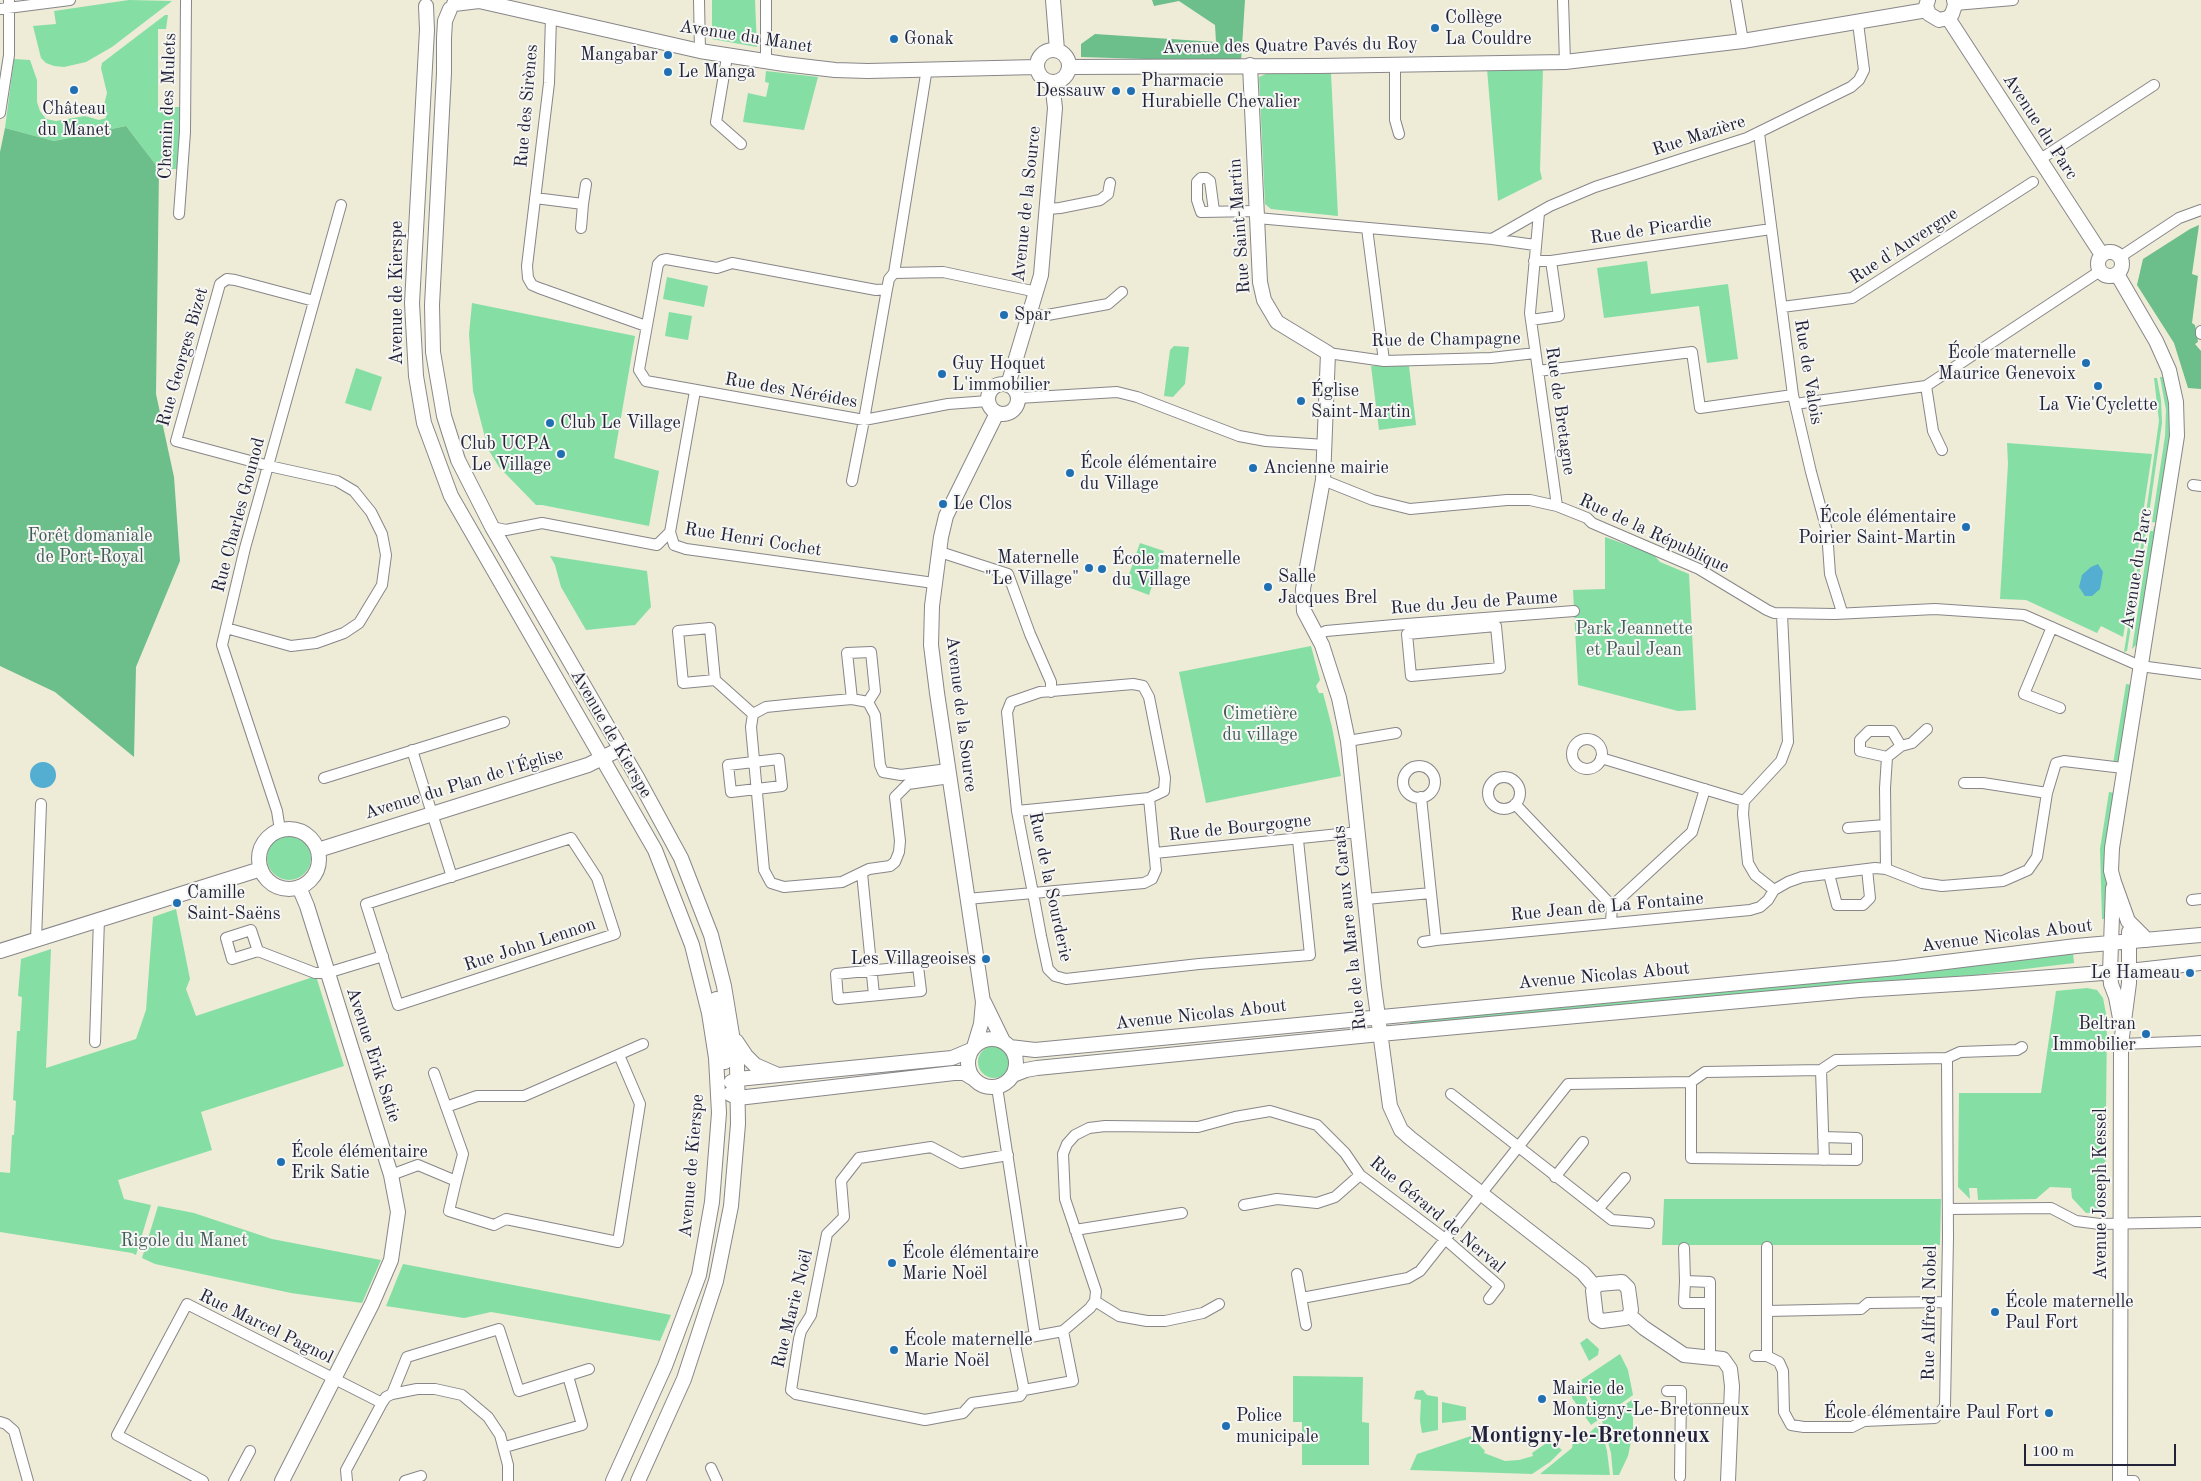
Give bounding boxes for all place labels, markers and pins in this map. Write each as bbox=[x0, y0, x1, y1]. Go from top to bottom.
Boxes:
place label: Collège La Couldre bbox=[1445, 7, 1532, 50]
marker: Collège La Couldre bbox=[1429, 22, 1441, 34]
place label: Gonak bbox=[904, 28, 954, 50]
marker: Gonak bbox=[888, 33, 900, 45]
place label: Mangabar bbox=[580, 44, 658, 66]
marker: Mangabar bbox=[662, 49, 674, 61]
place label: Le Manga bbox=[678, 61, 756, 83]
marker: Le Manga bbox=[662, 66, 674, 78]
place label: Pharmacie Hurabielle Chevalier bbox=[1141, 70, 1300, 112]
place label: Dessauw bbox=[1036, 80, 1106, 102]
marker: Château du Manet bbox=[68, 84, 80, 96]
marker: Dessauw bbox=[1110, 85, 1122, 97]
marker: Pharmacie Hurabielle Chevalier bbox=[1125, 85, 1137, 97]
place label: Château du Manet bbox=[38, 98, 110, 140]
place label: Spar bbox=[1014, 304, 1051, 326]
marker: Spar bbox=[998, 309, 1010, 321]
place label: École maternelle Maurice Genevoix bbox=[1938, 342, 2076, 384]
place label: Guy Hoquet L'immobilier bbox=[952, 353, 1050, 396]
marker: École maternelle Maurice Genevoix bbox=[2080, 357, 2092, 369]
marker: Guy Hoquet L'immobilier bbox=[936, 368, 948, 380]
place label: Église Saint-Martin bbox=[1311, 380, 1411, 422]
marker: La Vie'Cyclette bbox=[2092, 380, 2104, 392]
place label: La Vie'Cyclette bbox=[2038, 394, 2158, 416]
marker: Église Saint-Martin bbox=[1295, 395, 1307, 407]
place label: Club Le Village bbox=[560, 412, 681, 434]
marker: Club Le Village bbox=[544, 417, 556, 429]
place label: Club UCPA Le Village bbox=[460, 433, 551, 476]
marker: Club UCPA Le Village bbox=[555, 448, 567, 460]
place label: École élémentaire du Village bbox=[1080, 452, 1217, 494]
place label: Ancienne mairie bbox=[1263, 457, 1389, 479]
marker: Ancienne mairie bbox=[1247, 462, 1259, 474]
marker: École élémentaire du Village bbox=[1064, 467, 1076, 479]
place label: Le Clos bbox=[953, 493, 1012, 515]
marker: Le Clos bbox=[937, 498, 949, 510]
place label: École élémentaire Poirier Saint-Martin bbox=[1798, 506, 1956, 548]
marker: École élémentaire Poirier Saint-Martin bbox=[1960, 521, 1972, 533]
place label: Maternelle "Le Village" bbox=[985, 547, 1079, 590]
place label: École maternelle du Village bbox=[1112, 548, 1241, 590]
marker: Maternelle "Le Village" bbox=[1083, 562, 1095, 574]
marker: École maternelle du Village bbox=[1096, 563, 1108, 575]
place label: Salle Jacques Brel bbox=[1278, 566, 1377, 608]
marker: Salle Jacques Brel bbox=[1262, 581, 1274, 593]
place label: Camille Saint-Saëns bbox=[187, 882, 280, 924]
marker: Camille Saint-Saëns bbox=[171, 897, 183, 909]
place label: Les Villageoises bbox=[851, 948, 976, 970]
marker: Les Villageoises bbox=[980, 953, 992, 965]
place label: Le Hameau bbox=[2090, 962, 2180, 984]
marker: Le Hameau bbox=[2184, 967, 2196, 979]
place label: Beltran Immobilier bbox=[2052, 1013, 2136, 1056]
marker: Beltran Immobilier bbox=[2140, 1028, 2152, 1040]
place label: École élémentaire Erik Satie bbox=[291, 1141, 428, 1184]
marker: École élémentaire Erik Satie bbox=[275, 1156, 287, 1168]
place label: École élémentaire Marie Noël bbox=[902, 1242, 1039, 1284]
marker: École élémentaire Marie Noël bbox=[886, 1257, 898, 1269]
place label: École maternelle Paul Fort bbox=[2005, 1291, 2134, 1334]
marker: École maternelle Paul Fort bbox=[1989, 1306, 2001, 1318]
place label: École maternelle Marie Noël bbox=[904, 1329, 1033, 1372]
marker: École maternelle Marie Noël bbox=[888, 1344, 900, 1356]
place label: Mairie de Montigny-Le-Bretonneux bbox=[1552, 1378, 1750, 1420]
marker: Mairie de Montigny-Le-Bretonneux bbox=[1536, 1393, 1548, 1405]
place label: École élémentaire Paul Fort bbox=[1824, 1402, 2039, 1424]
place label: Police municipale bbox=[1236, 1405, 1319, 1448]
marker: École élémentaire Paul Fort bbox=[2043, 1407, 2055, 1419]
marker: Police municipale bbox=[1220, 1420, 1232, 1432]

